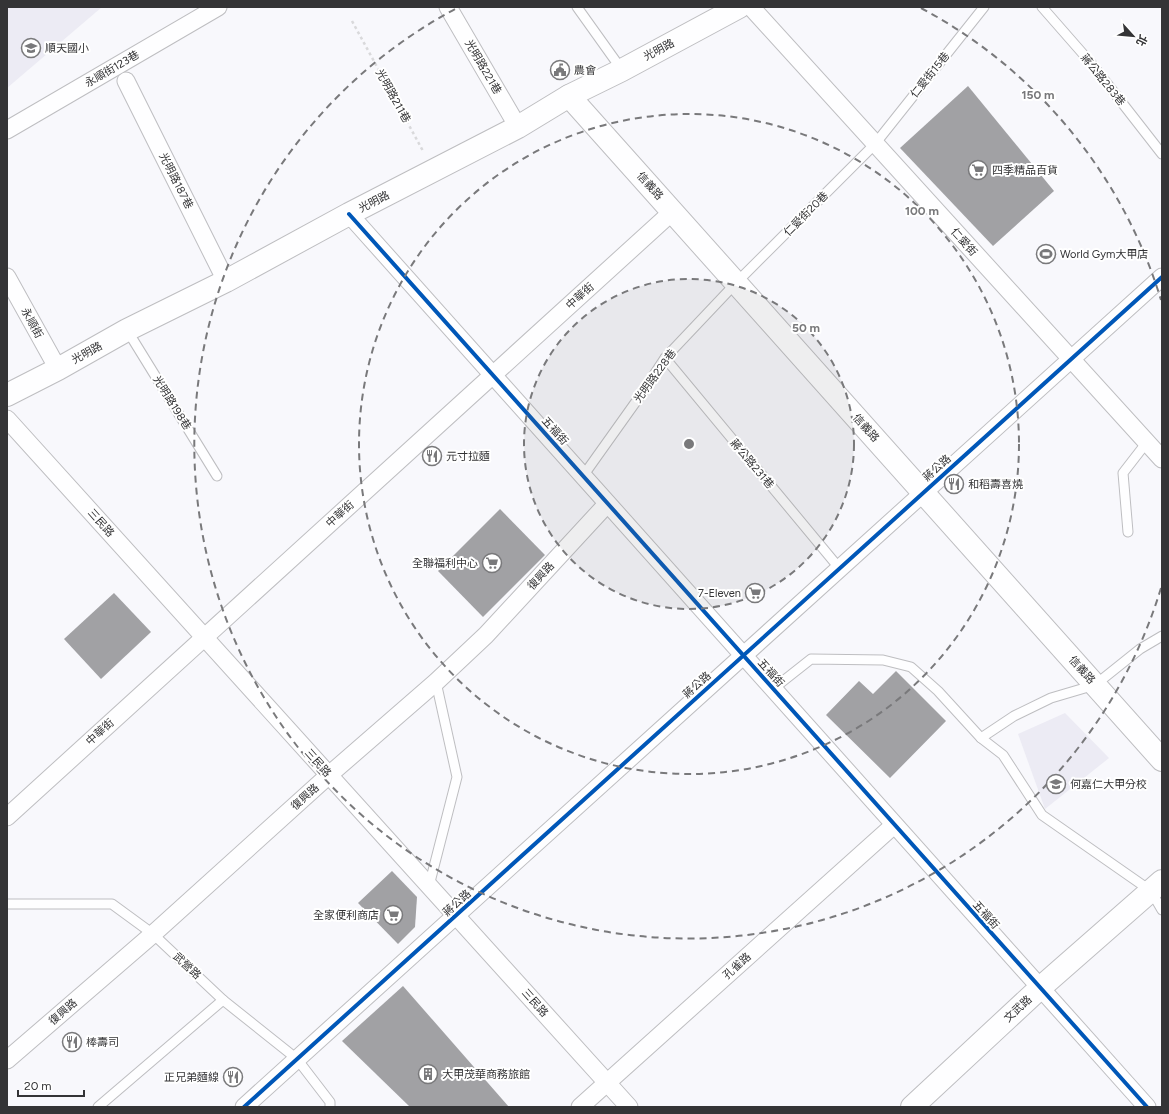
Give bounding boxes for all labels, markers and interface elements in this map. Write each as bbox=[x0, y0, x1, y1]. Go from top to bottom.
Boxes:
north arrow bbox=[1113, 16, 1153, 56]
text: 北 bbox=[1133, 32, 1150, 48]
school or university icon: 順天國小 bbox=[20, 37, 42, 59]
street label: 光明路221巷 bbox=[462, 37, 504, 97]
street label: 光明路 bbox=[641, 37, 677, 63]
place label: 順天國小 bbox=[45, 42, 89, 55]
street label: 永順街123巷 bbox=[82, 48, 142, 90]
street label: 仁愛街15巷 bbox=[908, 50, 952, 100]
street label: 蔣公路283巷 bbox=[1078, 51, 1128, 109]
public building icon: 農會 bbox=[549, 59, 571, 81]
place label: 農會 bbox=[574, 64, 596, 77]
street label: 光明路211巷 bbox=[373, 67, 413, 125]
text: 150 m bbox=[1021, 88, 1055, 102]
street label: 光明路187巷 bbox=[156, 151, 196, 211]
supermarket icon: 四季精品百貨 bbox=[967, 159, 989, 181]
place label: 四季精品百貨 bbox=[992, 164, 1058, 177]
street label: 信義路 bbox=[634, 169, 666, 203]
street label: 光明路 bbox=[356, 189, 392, 215]
street label: 仁愛街20巷 bbox=[781, 189, 831, 239]
text: 100 m bbox=[905, 204, 939, 218]
street label: 仁愛街 bbox=[948, 225, 980, 259]
sports icon: World Gym大甲店 bbox=[1035, 243, 1057, 265]
place label: World Gym大甲店 bbox=[1060, 248, 1148, 261]
street label: 中華街 bbox=[563, 280, 597, 312]
street label: 永順街 bbox=[18, 305, 46, 341]
text: 50 m bbox=[792, 321, 820, 335]
street label: 光明路 bbox=[69, 339, 105, 367]
street label: 光明路228巷 bbox=[631, 347, 679, 405]
street label: 光明路198巷 bbox=[150, 373, 194, 433]
street label: 信義路 bbox=[850, 411, 882, 445]
street label: 五福街 bbox=[539, 414, 571, 448]
centre of rings bbox=[682, 437, 696, 451]
street label: 蔣公路231巷 bbox=[728, 437, 776, 491]
restaurant icon: 元寸拉麵 bbox=[421, 445, 443, 467]
place label: 元寸拉麵 bbox=[446, 450, 490, 463]
street label: 蔣公路 bbox=[920, 452, 954, 484]
restaurant icon: 和稻壽喜燒 bbox=[943, 473, 965, 495]
place label: 和稻壽喜燒 bbox=[968, 478, 1023, 491]
street label: 中華街 bbox=[323, 498, 357, 530]
street label: 三民路 bbox=[85, 506, 117, 540]
supermarket icon: 全聯福利中心 bbox=[481, 552, 503, 574]
place label: 全聯福利中心 bbox=[412, 557, 478, 570]
street label: 復興路 bbox=[525, 559, 557, 593]
supermarket icon: 7-Eleven bbox=[744, 582, 766, 604]
place label: 7-Eleven bbox=[698, 587, 741, 600]
street label: 信義路 bbox=[1066, 653, 1098, 687]
street label: 五福街 bbox=[755, 656, 787, 690]
street label: 蔣公路 bbox=[680, 669, 714, 701]
street label: 中華街 bbox=[83, 716, 117, 748]
street label: 三民路 bbox=[302, 746, 334, 780]
school or university icon: 何嘉仁大甲分校 bbox=[1045, 773, 1067, 795]
place label: 何嘉仁大甲分校 bbox=[1070, 778, 1147, 791]
street label: 復興路 bbox=[288, 781, 322, 813]
street label: 蔣公路 bbox=[440, 887, 474, 919]
street label: 五福街 bbox=[970, 898, 1002, 932]
supermarket icon: 全家便利商店 bbox=[382, 904, 404, 926]
place label: 全家便利商店 bbox=[313, 909, 379, 922]
street label: 武營路 bbox=[170, 950, 204, 982]
street label: 孔雀路 bbox=[720, 950, 754, 982]
street label: 三民路 bbox=[519, 986, 551, 1020]
street label: 文武路 bbox=[1001, 993, 1035, 1025]
street label: 復興路 bbox=[46, 996, 80, 1028]
restaurant icon: 棒壽司 bbox=[61, 1031, 83, 1053]
place label: 棒壽司 bbox=[86, 1036, 119, 1049]
building icon: 大甲茂華商務旅館 bbox=[417, 1063, 439, 1085]
restaurant icon: 正兄弟麵線 bbox=[222, 1066, 244, 1088]
place label: 大甲茂華商務旅館 bbox=[442, 1068, 530, 1081]
place label: 正兄弟麵線 bbox=[164, 1071, 219, 1084]
scale bar bbox=[18, 1072, 84, 1098]
text: 20 m bbox=[24, 1079, 52, 1093]

